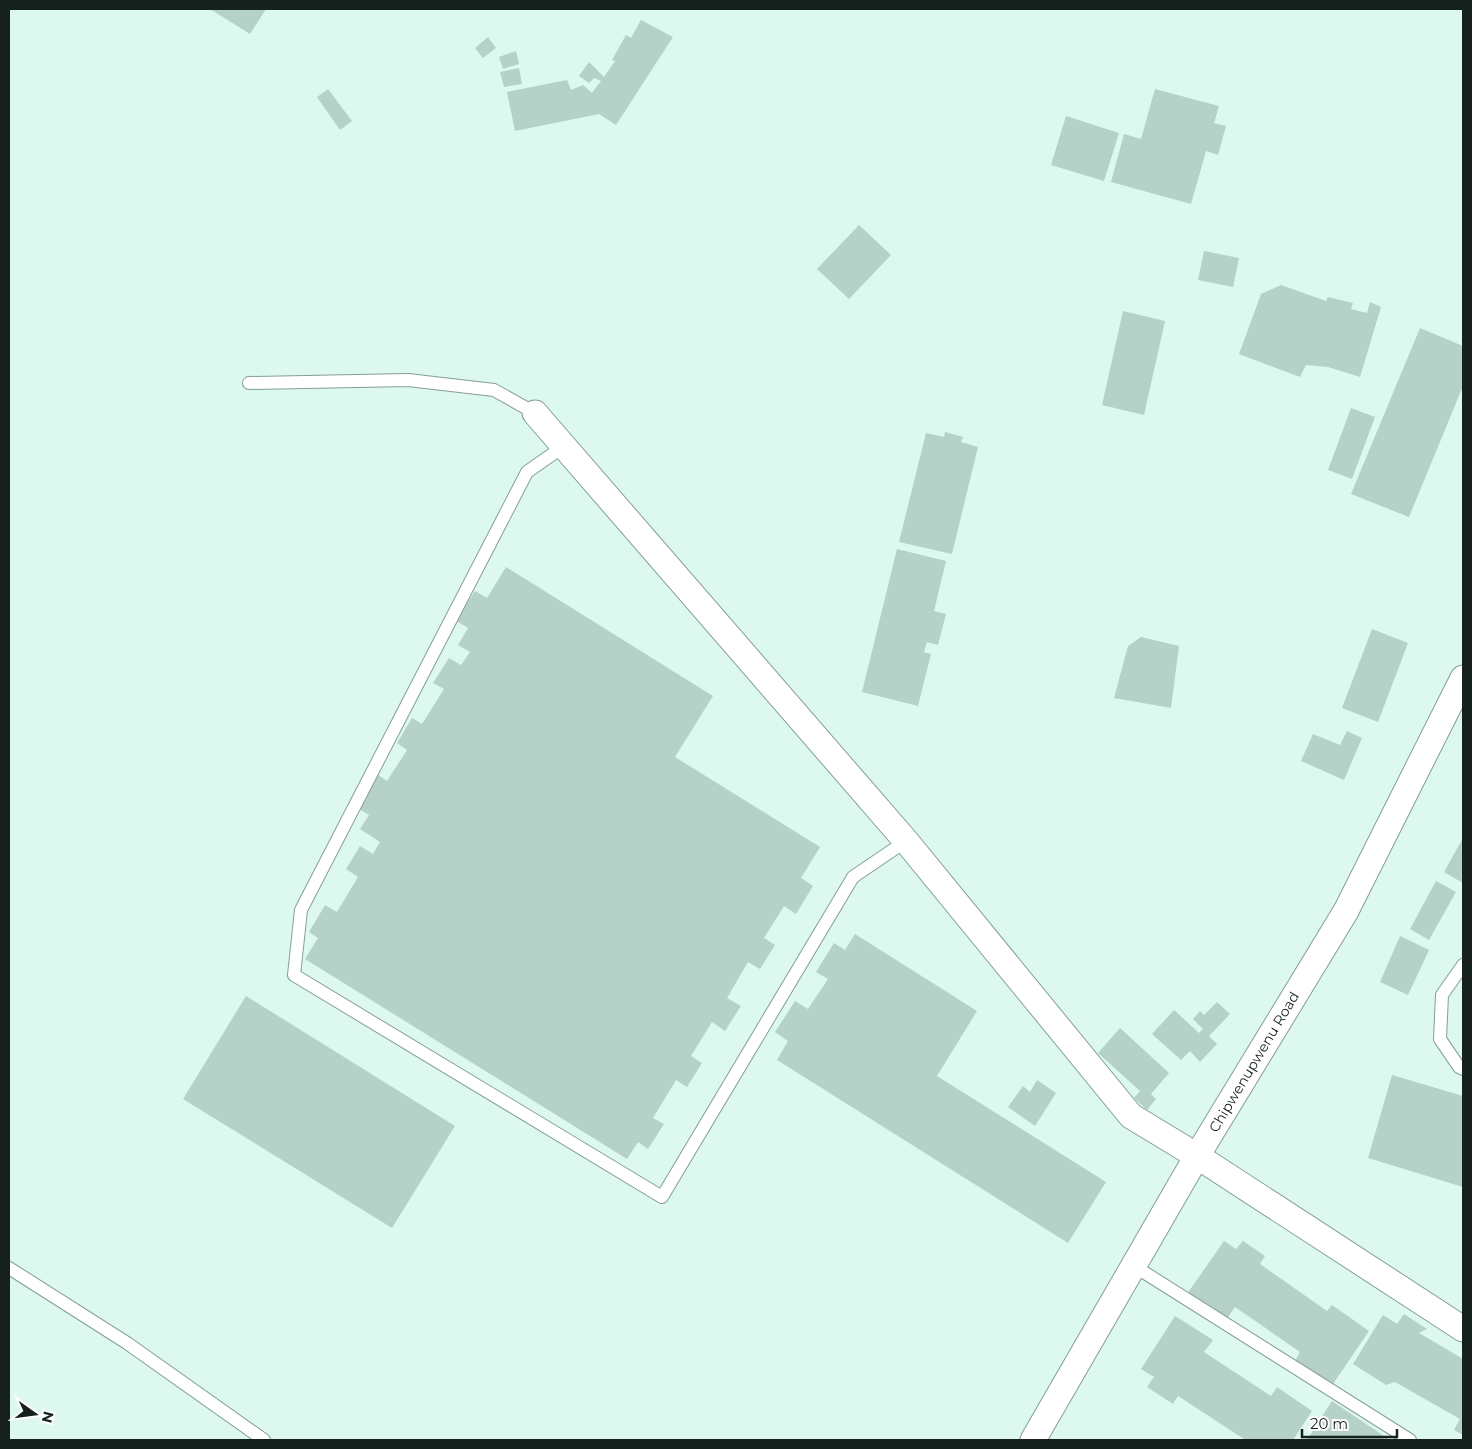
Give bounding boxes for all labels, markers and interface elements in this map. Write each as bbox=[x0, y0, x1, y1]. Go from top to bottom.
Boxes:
street label: Chipwenupwenu Road bbox=[1205, 988, 1303, 1136]
north arrow bbox=[10, 1389, 60, 1439]
scale bar bbox=[1302, 1406, 1397, 1438]
text: N bbox=[38, 1409, 58, 1425]
text: 20 m bbox=[1310, 1414, 1348, 1433]

